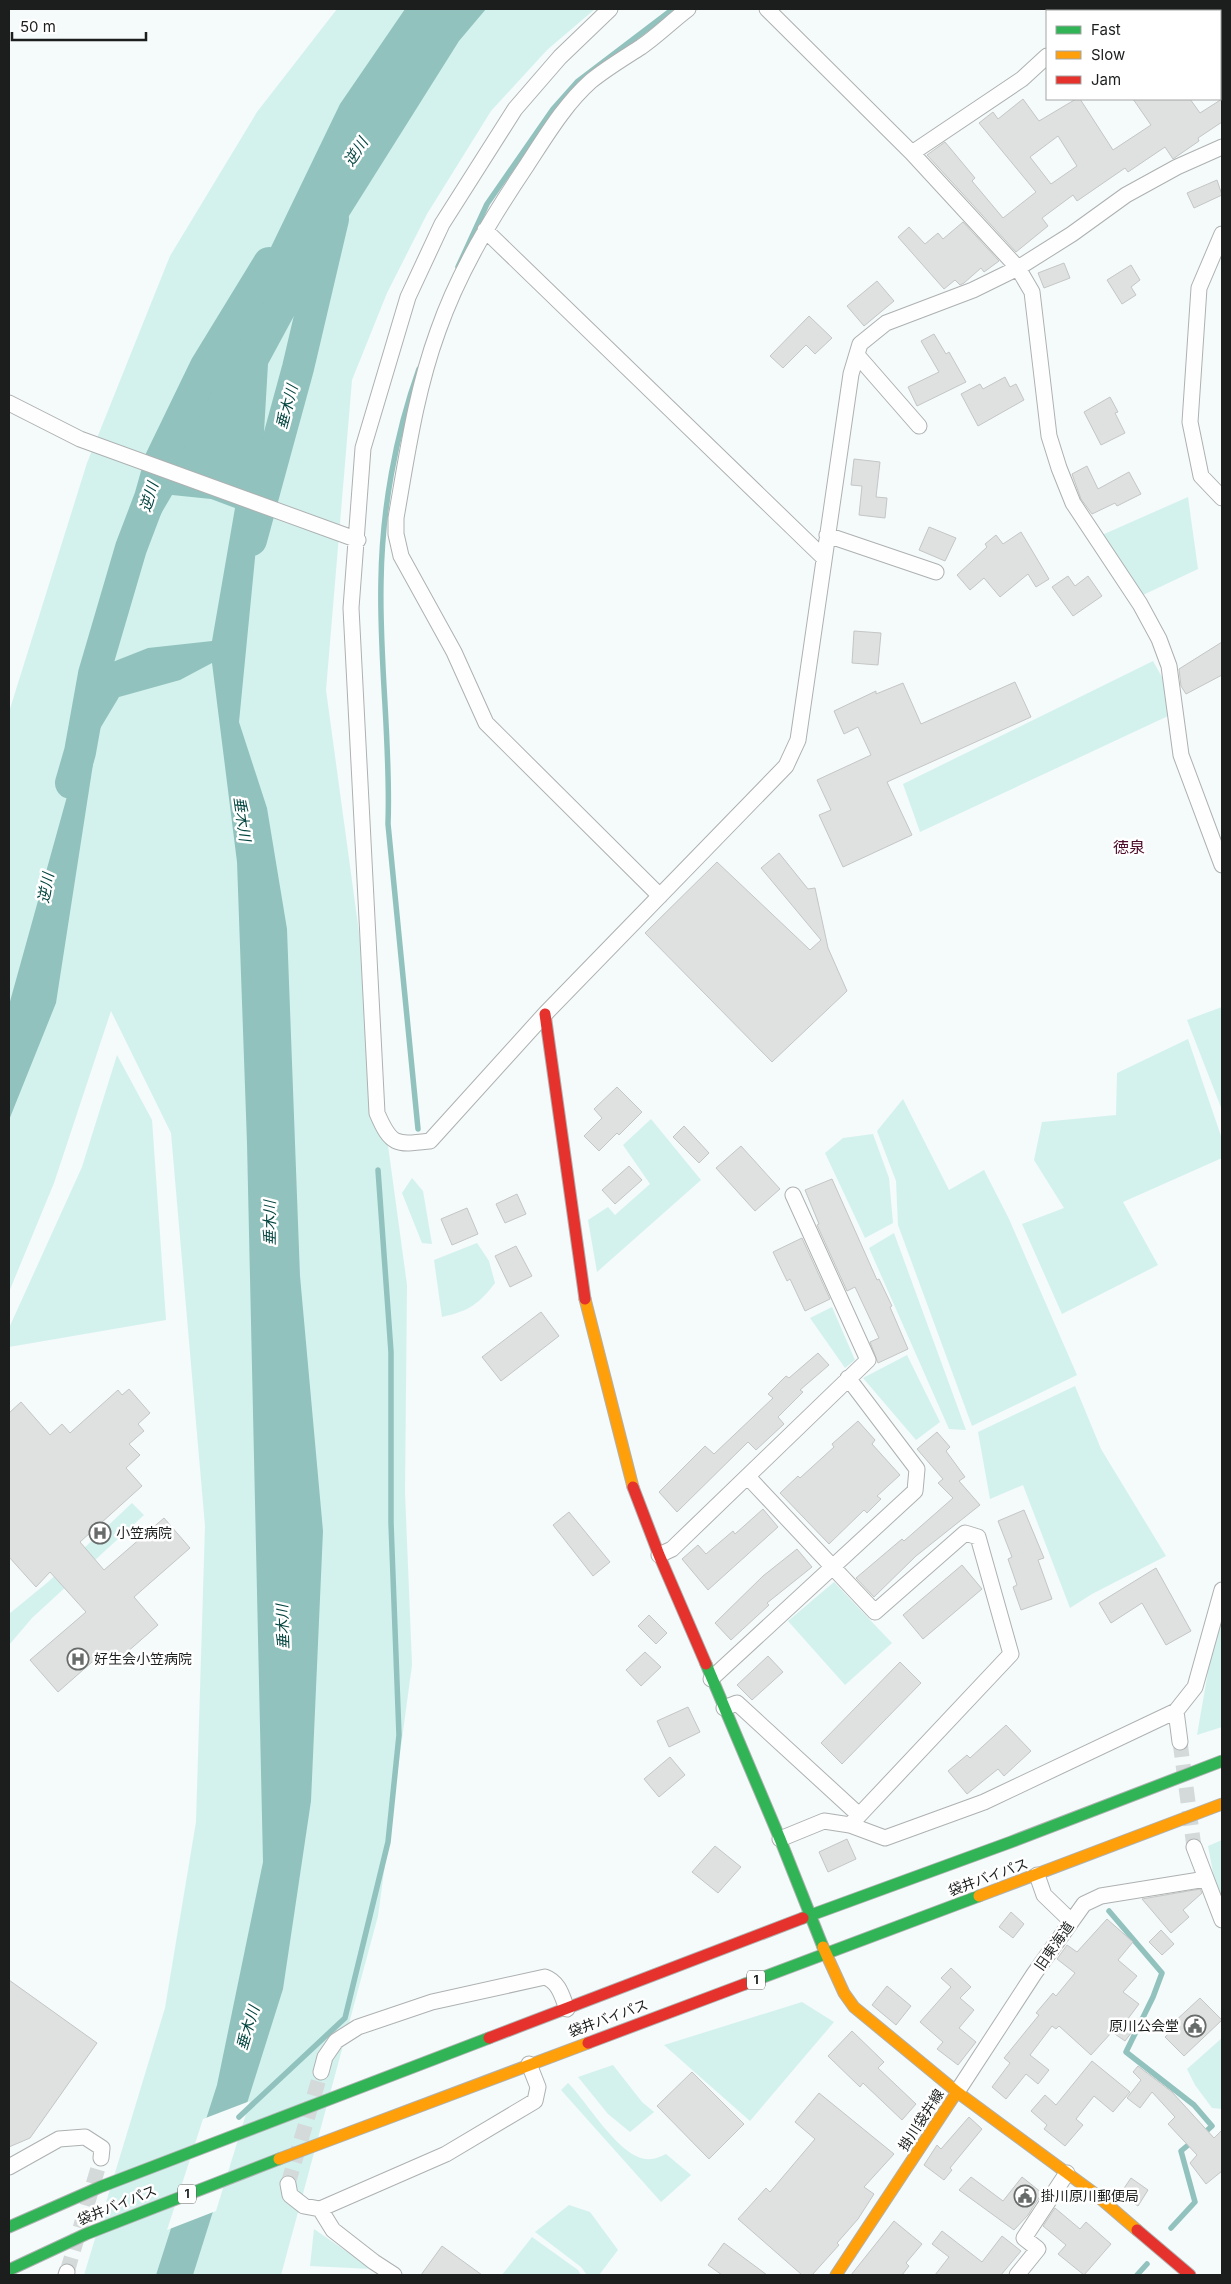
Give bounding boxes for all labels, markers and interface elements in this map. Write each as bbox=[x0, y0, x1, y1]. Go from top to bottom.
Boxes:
scale bar bbox=[12, 10, 146, 42]
legend bbox=[1046, 10, 1221, 100]
text: 50 m bbox=[20, 17, 56, 36]
text: Fast bbox=[1091, 20, 1121, 39]
text: Slow bbox=[1091, 45, 1125, 64]
text: Jam bbox=[1091, 70, 1121, 89]
water label: 逆川 bbox=[339, 132, 373, 169]
water label: 垂木川 bbox=[272, 381, 302, 431]
water label: 逆川 bbox=[135, 478, 163, 514]
water label: 垂木川 bbox=[230, 795, 255, 845]
district label: 徳泉 bbox=[1113, 837, 1145, 857]
water label: 逆川 bbox=[34, 870, 58, 904]
water label: 垂木川 bbox=[260, 1199, 279, 1246]
hospital icon: 小笠病院 bbox=[88, 1521, 112, 1545]
place label: 小笠病院 bbox=[116, 1524, 172, 1541]
water label: 垂木川 bbox=[272, 1602, 293, 1650]
hospital icon: 好生会小笠病院 bbox=[66, 1647, 90, 1671]
place label: 好生会小笠病院 bbox=[94, 1650, 192, 1667]
street label: 袋井バイパス bbox=[946, 1854, 1030, 1899]
street label: 旧東海道 bbox=[1031, 1918, 1077, 1974]
road number: 1 bbox=[747, 1970, 765, 1990]
street label: 袋井バイパス bbox=[566, 1995, 650, 2040]
water label: 垂木川 bbox=[232, 2002, 264, 2052]
public building icon: 原川公会堂 bbox=[1183, 2014, 1207, 2038]
place label: 原川公会堂 bbox=[1109, 2017, 1179, 2034]
street label: 掛川袋井線 bbox=[894, 2086, 947, 2154]
street label: 袋井バイパス bbox=[75, 2181, 159, 2228]
road number: 1 bbox=[178, 2184, 196, 2204]
public building icon: 掛川原川郵便局 bbox=[1013, 2184, 1037, 2208]
place label: 掛川原川郵便局 bbox=[1041, 2187, 1139, 2204]

